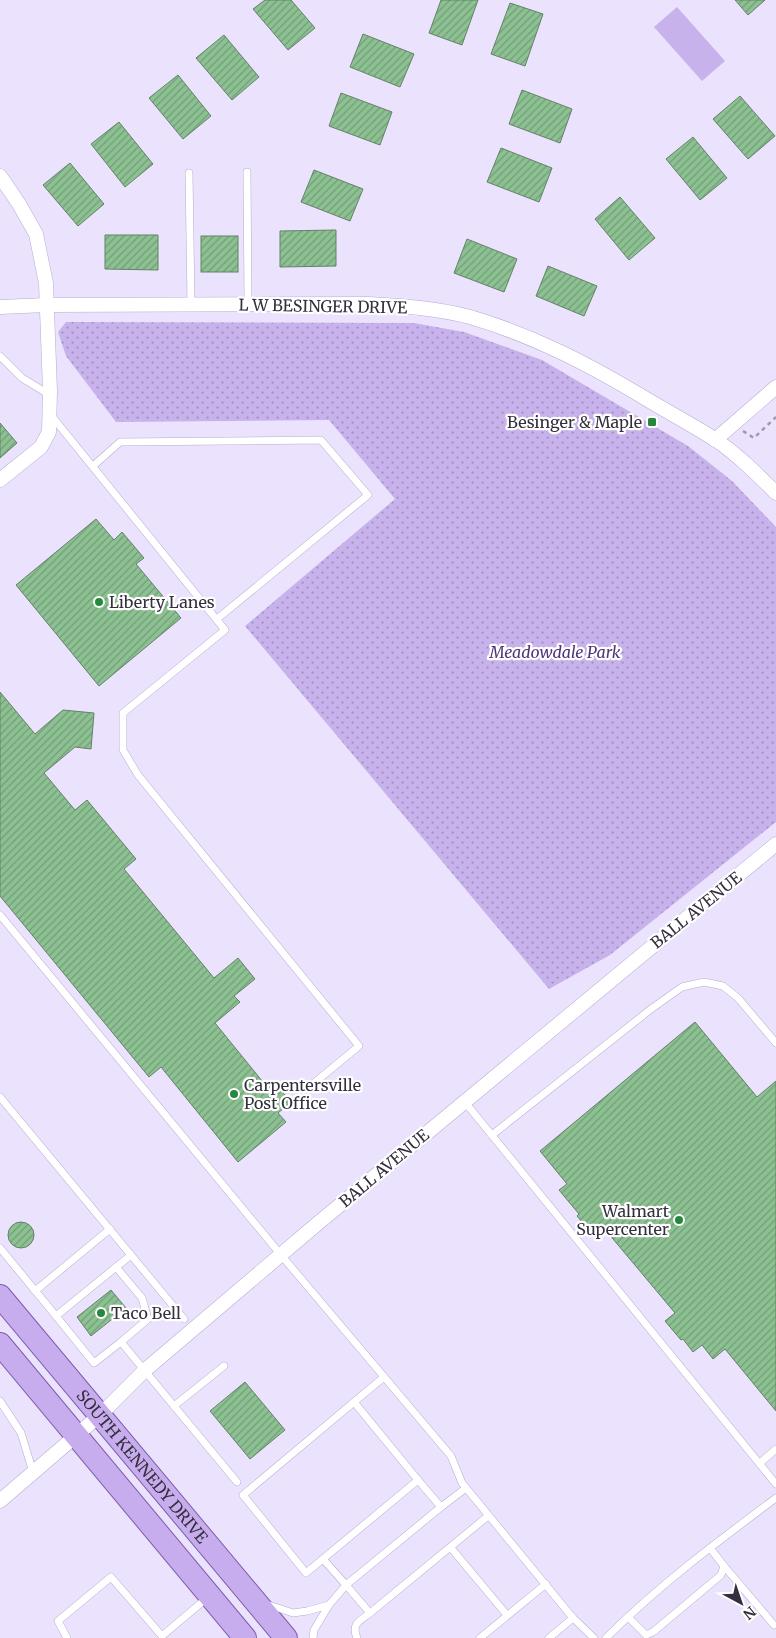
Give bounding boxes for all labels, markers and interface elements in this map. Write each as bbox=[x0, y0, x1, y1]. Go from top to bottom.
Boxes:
street label: L W BESINGER DRIVE bbox=[239, 295, 408, 317]
place label: Besinger & Maple bbox=[507, 412, 642, 432]
marker: Besinger & Maple bbox=[646, 416, 658, 428]
place label: Liberty Lanes bbox=[109, 592, 215, 612]
marker: Liberty Lanes bbox=[93, 596, 105, 608]
park label: Meadowdale Park bbox=[488, 642, 621, 662]
street label: BALL AVENUE bbox=[647, 867, 746, 953]
place label: Carpentersville Post Office bbox=[244, 1075, 361, 1113]
marker: Carpentersville Post Office bbox=[228, 1088, 240, 1100]
street label: BALL AVENUE bbox=[335, 1124, 434, 1211]
place label: Walmart Supercenter bbox=[576, 1201, 670, 1239]
marker: Walmart Supercenter bbox=[673, 1214, 685, 1226]
place label: Taco Bell bbox=[111, 1303, 181, 1323]
marker: Taco Bell bbox=[95, 1307, 107, 1319]
street label: SOUTH KENNEDY DRIVE bbox=[72, 1385, 213, 1548]
north arrow bbox=[716, 1578, 766, 1628]
text: N bbox=[739, 1603, 759, 1623]

